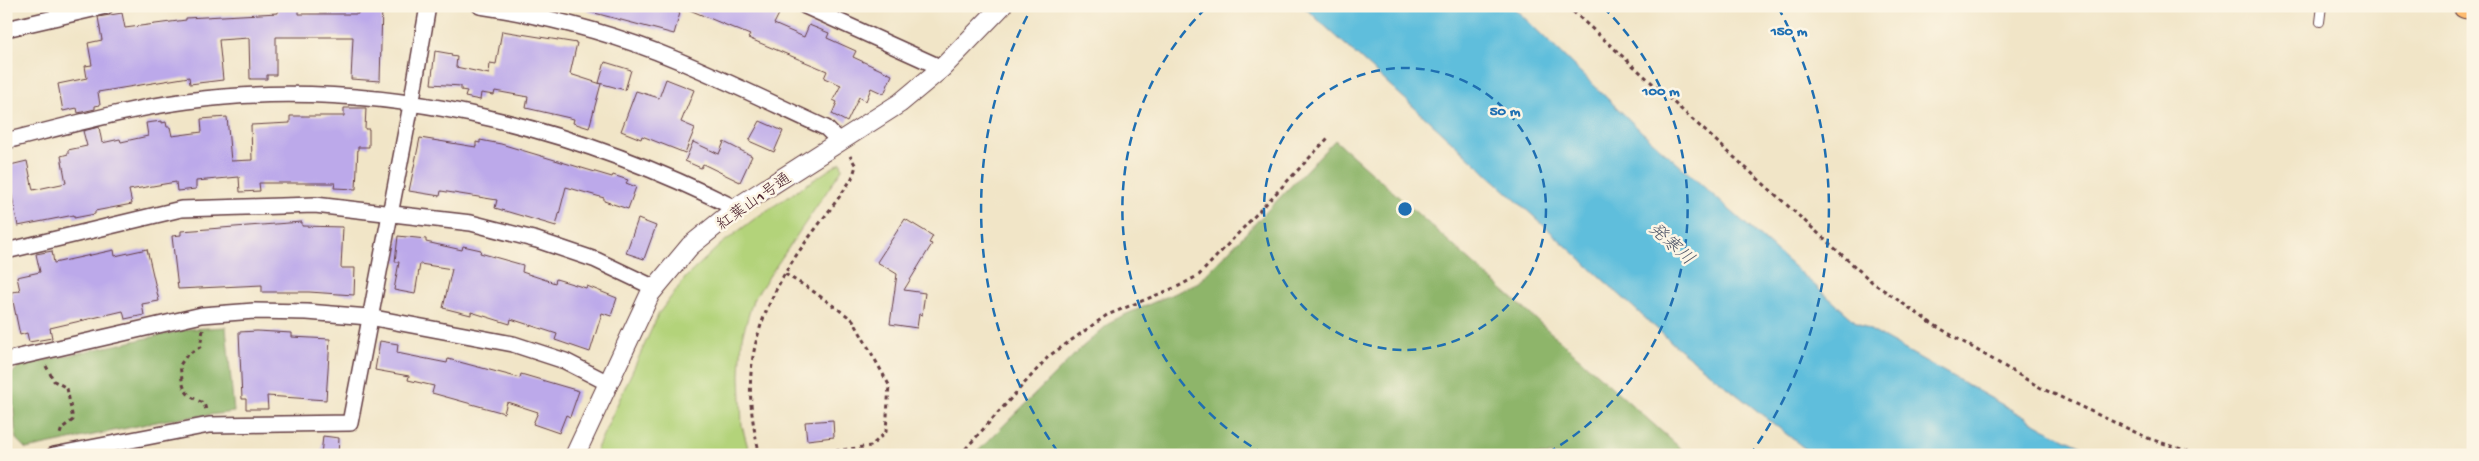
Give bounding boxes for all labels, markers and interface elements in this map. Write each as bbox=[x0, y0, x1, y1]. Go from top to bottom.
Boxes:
text: 150 m bbox=[1770, 23, 1808, 41]
text: 100 m bbox=[1641, 83, 1680, 101]
text: 50 m bbox=[1490, 103, 1521, 121]
street label: 紅葉山1号通 bbox=[713, 169, 796, 235]
centre of rings bbox=[1396, 200, 1414, 218]
water label: 発寒川 bbox=[1643, 218, 1698, 271]

